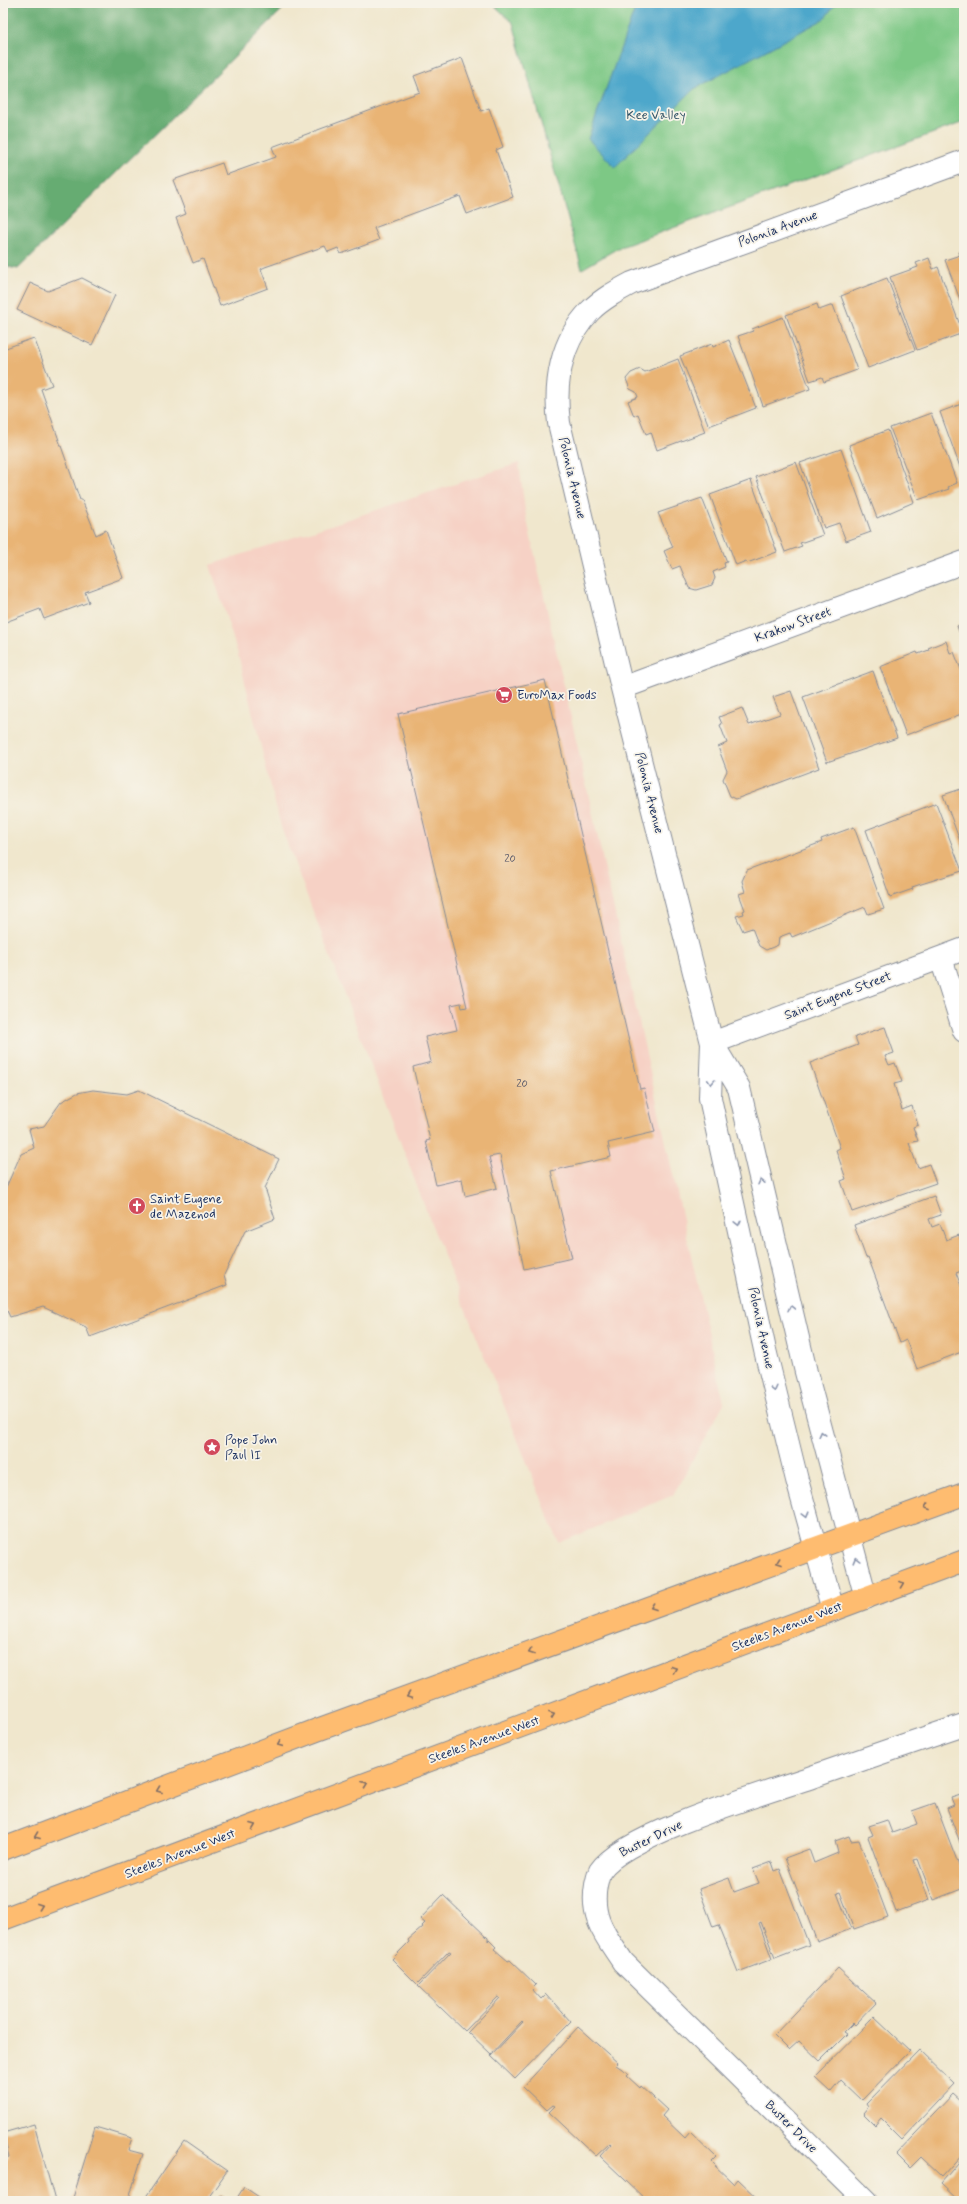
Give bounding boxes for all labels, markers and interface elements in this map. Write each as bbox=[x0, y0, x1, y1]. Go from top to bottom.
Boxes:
park label: Kee Valley bbox=[626, 107, 686, 124]
street label: Polonia Avenue bbox=[736, 207, 820, 251]
street label: Polonia Avenue bbox=[554, 436, 590, 521]
street label: Krakow Street bbox=[752, 603, 834, 647]
supermarket icon: EuroMax Foods bbox=[494, 685, 514, 705]
place label: EuroMax Foods bbox=[517, 687, 597, 704]
street label: Polonia Avenue bbox=[631, 751, 667, 836]
house number: 20 bbox=[504, 852, 516, 866]
street label: Saint Eugene Street bbox=[782, 968, 894, 1024]
house number: 20 bbox=[516, 1077, 528, 1091]
one-way arrow bbox=[706, 1079, 715, 1085]
one-way arrow bbox=[757, 1178, 766, 1185]
place label: Saint Eugene de Mazenod bbox=[150, 1191, 222, 1223]
church icon: Saint Eugene de Mazenod bbox=[127, 1196, 147, 1216]
one-way arrow bbox=[733, 1220, 741, 1226]
street label: Polonia Avenue bbox=[744, 1286, 778, 1371]
one-way arrow bbox=[787, 1305, 796, 1312]
one-way arrow bbox=[770, 1385, 778, 1392]
one-way arrow bbox=[818, 1431, 827, 1438]
place label: Pope John Paul II bbox=[225, 1432, 277, 1464]
place icon: Pope John Paul II bbox=[202, 1437, 222, 1457]
one-way arrow bbox=[924, 1503, 931, 1511]
one-way arrow bbox=[801, 1511, 810, 1518]
one-way arrow bbox=[775, 1557, 782, 1565]
one-way arrow bbox=[852, 1557, 860, 1563]
one-way arrow bbox=[899, 1580, 906, 1588]
street label: Steeles Avenue West bbox=[729, 1598, 845, 1656]
one-way arrow bbox=[650, 1603, 657, 1611]
one-way arrow bbox=[528, 1647, 535, 1656]
one-way arrow bbox=[670, 1666, 677, 1674]
one-way arrow bbox=[405, 1692, 412, 1700]
one-way arrow bbox=[548, 1711, 555, 1719]
street label: Steeles Avenue West bbox=[426, 1712, 542, 1768]
one-way arrow bbox=[277, 1739, 284, 1747]
one-way arrow bbox=[361, 1781, 368, 1789]
one-way arrow bbox=[155, 1786, 162, 1794]
street label: Buster Drive bbox=[617, 1816, 685, 1861]
one-way arrow bbox=[250, 1822, 257, 1830]
street label: Steeles Avenue West bbox=[122, 1825, 238, 1883]
one-way arrow bbox=[34, 1832, 41, 1840]
one-way arrow bbox=[36, 1902, 43, 1910]
street label: Buster Drive bbox=[761, 2097, 821, 2157]

